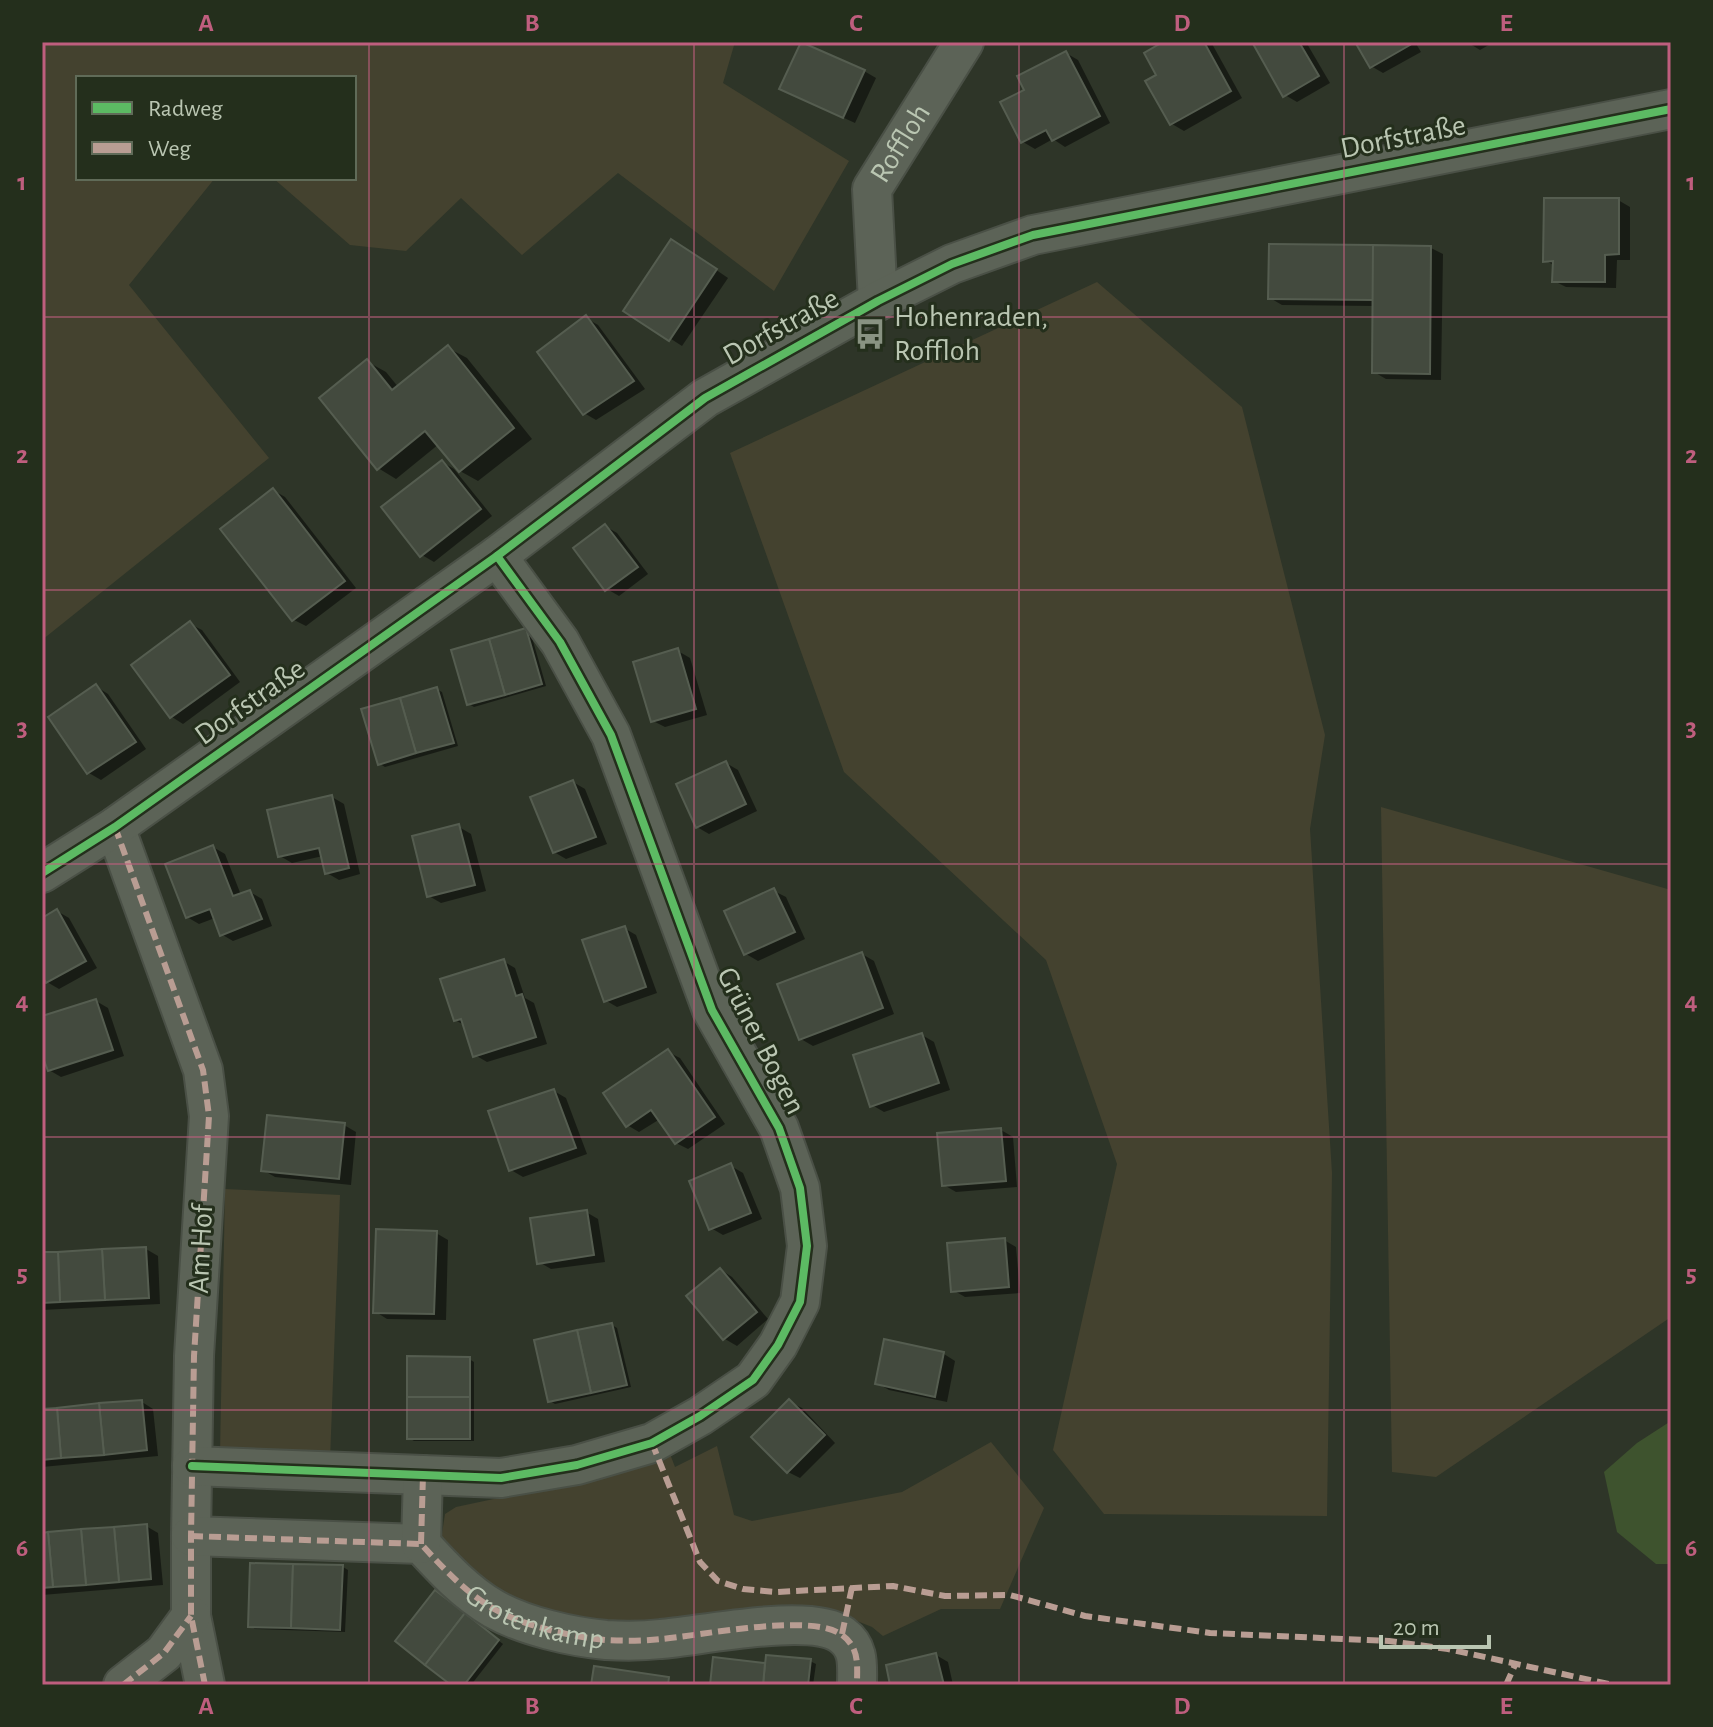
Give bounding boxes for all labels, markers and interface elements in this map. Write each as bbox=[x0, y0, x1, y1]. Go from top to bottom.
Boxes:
text: A bbox=[198, 10, 214, 36]
text: B bbox=[524, 10, 540, 36]
text: C bbox=[849, 10, 863, 36]
text: D bbox=[1173, 10, 1191, 36]
text: E bbox=[1499, 10, 1513, 36]
legend bbox=[76, 76, 356, 180]
text: Radweg bbox=[148, 97, 223, 121]
street label: Roffloh bbox=[865, 99, 936, 188]
street label: Dorfstraße bbox=[1338, 110, 1468, 164]
text: Weg bbox=[148, 137, 191, 161]
text: 1 bbox=[17, 169, 27, 195]
text: 1 bbox=[1686, 169, 1696, 195]
street label: Dorfstraße bbox=[718, 283, 844, 371]
place label: Hohenraden, Roffloh bbox=[894, 302, 1048, 366]
bus stop icon: Hohenraden, Roffloh bbox=[853, 317, 887, 351]
text: 2 bbox=[16, 442, 28, 468]
text: 2 bbox=[1685, 442, 1697, 468]
street label: Dorfstraße bbox=[189, 653, 311, 751]
text: 3 bbox=[16, 715, 28, 741]
text: 3 bbox=[1685, 715, 1697, 741]
street label: Grüner Bogen bbox=[711, 963, 811, 1119]
text: 4 bbox=[15, 988, 29, 1014]
text: 4 bbox=[1684, 988, 1698, 1014]
street label: Am Hof bbox=[184, 1202, 218, 1294]
text: 5 bbox=[16, 1261, 28, 1287]
text: 5 bbox=[1685, 1261, 1697, 1287]
text: 6 bbox=[16, 1535, 28, 1561]
text: 6 bbox=[1685, 1535, 1697, 1561]
street label: Grotenkamp bbox=[459, 1579, 606, 1655]
scale bar bbox=[1381, 1599, 1489, 1649]
text: 20 m bbox=[1393, 1616, 1440, 1640]
text: A bbox=[198, 1693, 214, 1719]
text: B bbox=[524, 1693, 540, 1719]
text: C bbox=[849, 1693, 863, 1719]
text: D bbox=[1173, 1693, 1191, 1719]
text: E bbox=[1499, 1693, 1513, 1719]

